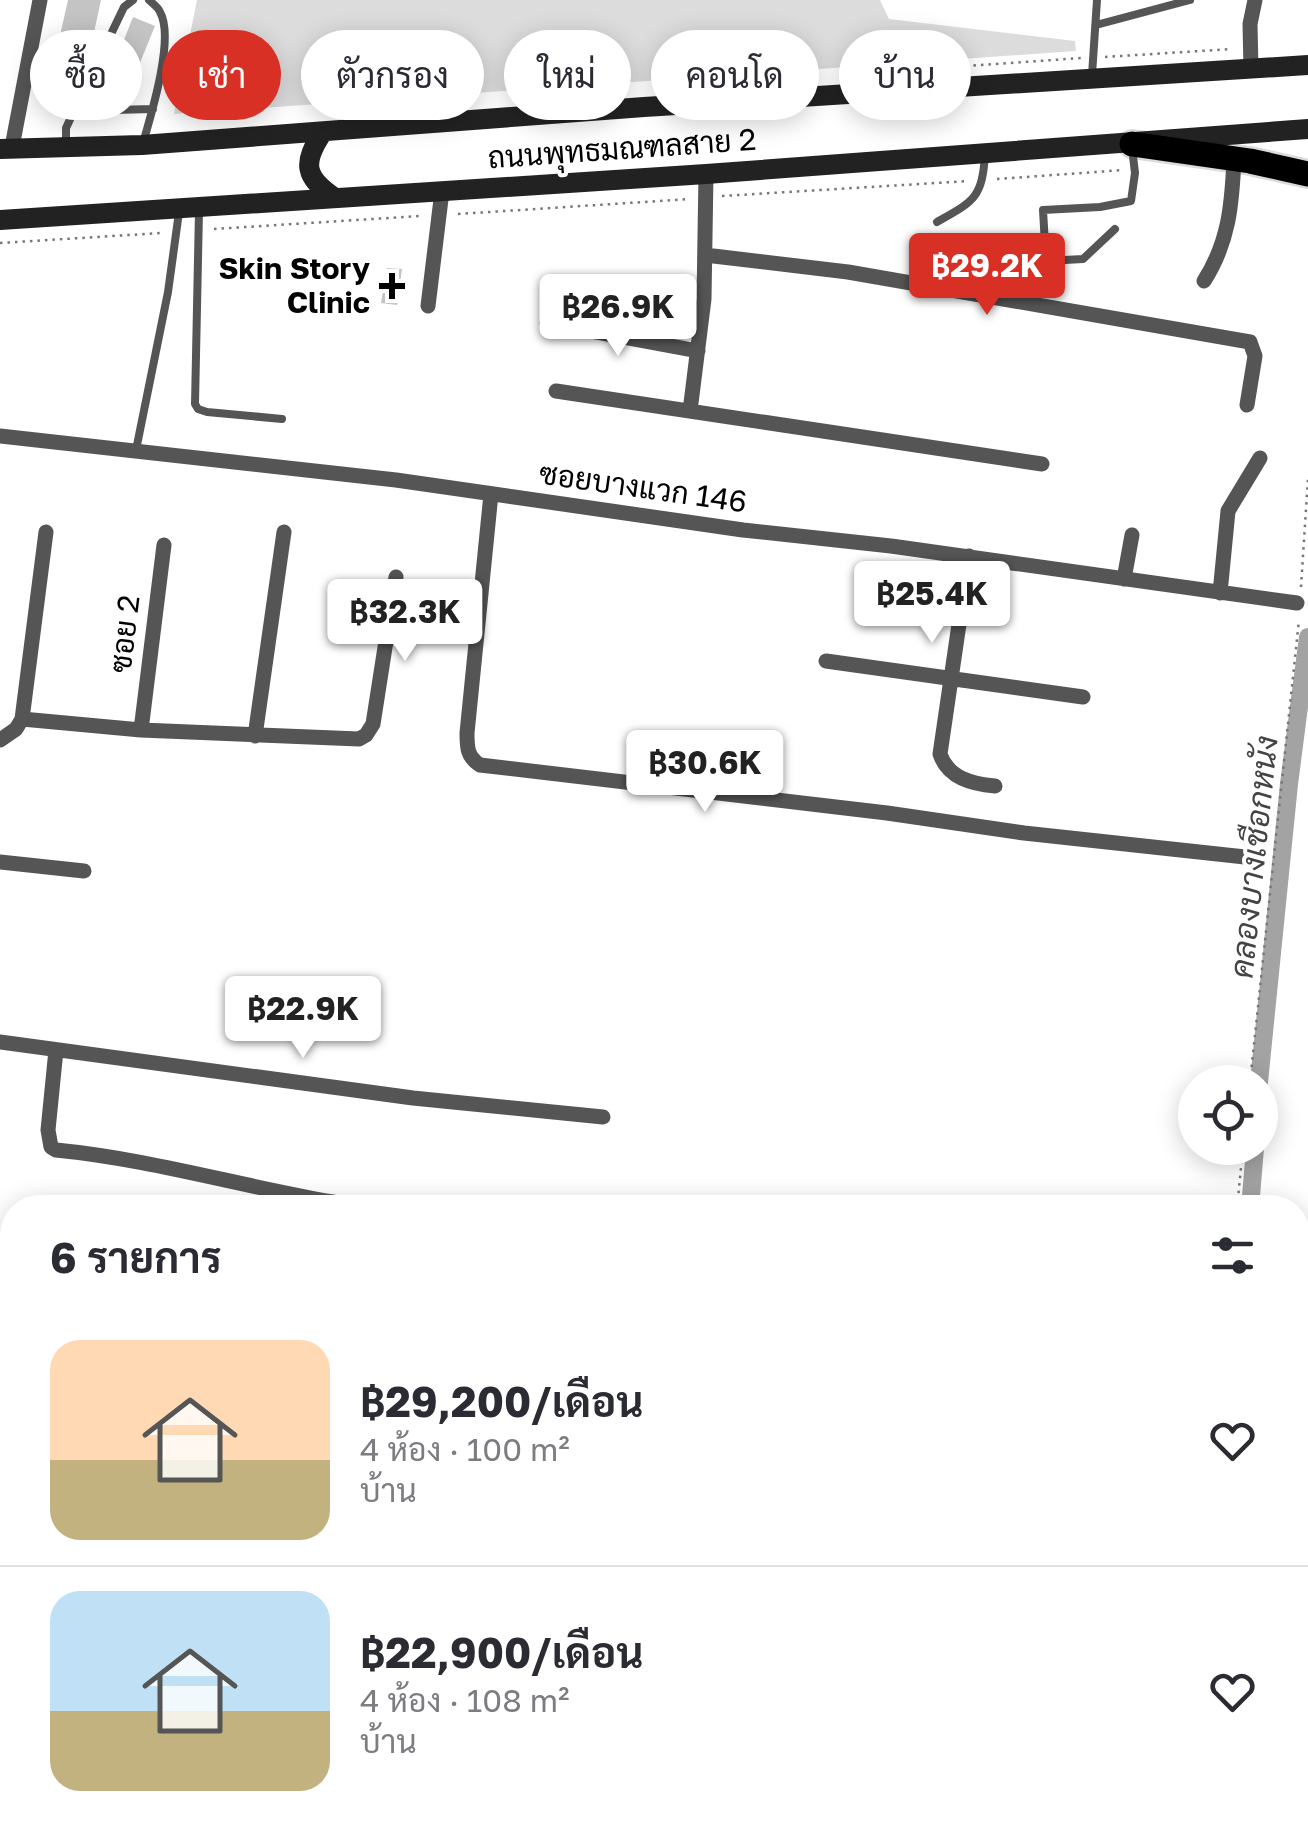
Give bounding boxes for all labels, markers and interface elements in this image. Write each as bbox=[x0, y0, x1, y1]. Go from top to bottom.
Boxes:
chip: ซื้อ bbox=[30, 30, 142, 120]
chip: เช่า bbox=[162, 30, 281, 120]
chip: ตัวกรอง bbox=[301, 30, 484, 120]
chip: ใหม่ bbox=[504, 30, 631, 120]
chip: คอนโด bbox=[651, 30, 819, 120]
chip: บ้าน bbox=[839, 30, 971, 120]
street label: ถนนพุทธมณฑลสาย 2 bbox=[486, 121, 758, 179]
pin: ฿29.2K bbox=[906, 233, 1068, 318]
text: ฿29.2K bbox=[931, 246, 1043, 284]
place label: Skin Story Clinic bbox=[218, 250, 370, 320]
marker: Skin Story Clinic bbox=[379, 273, 405, 299]
pin: ฿26.9K bbox=[537, 274, 699, 359]
text: ฿26.9K bbox=[562, 287, 674, 325]
street label: ซอยบางแวก 146 bbox=[537, 455, 749, 519]
pin: ฿25.4K bbox=[851, 561, 1013, 646]
text: ฿25.4K bbox=[876, 574, 988, 612]
pin: ฿32.3K bbox=[324, 579, 486, 664]
text: ฿32.3K bbox=[349, 592, 461, 630]
street label: ซอย 2 bbox=[101, 593, 147, 675]
pin: ฿30.6K bbox=[624, 730, 786, 815]
water label: คลองบางเชือกหนัง bbox=[1221, 734, 1285, 980]
text: ฿30.6K bbox=[648, 743, 762, 781]
pin: ฿22.9K bbox=[222, 976, 384, 1061]
text: ฿22.9K bbox=[247, 989, 359, 1027]
map controls bbox=[1178, 1065, 1278, 1165]
button: locate bbox=[1178, 1065, 1278, 1165]
icon: filters bbox=[1205, 1228, 1260, 1283]
text: 6 รายการ bbox=[50, 1232, 222, 1282]
text: ฿29,200/เดือน bbox=[360, 1376, 643, 1426]
icon: home bbox=[130, 1380, 250, 1500]
icon: heart bbox=[1205, 1413, 1260, 1468]
text: 4 ห้อง · 100 m² bbox=[360, 1430, 570, 1468]
text: บ้าน bbox=[360, 1471, 417, 1509]
text: ฿22,900/เดือน bbox=[360, 1627, 643, 1677]
icon: home bbox=[130, 1631, 250, 1751]
icon: heart bbox=[1205, 1664, 1260, 1719]
text: 4 ห้อง · 108 m² bbox=[360, 1681, 570, 1719]
text: บ้าน bbox=[360, 1722, 417, 1760]

